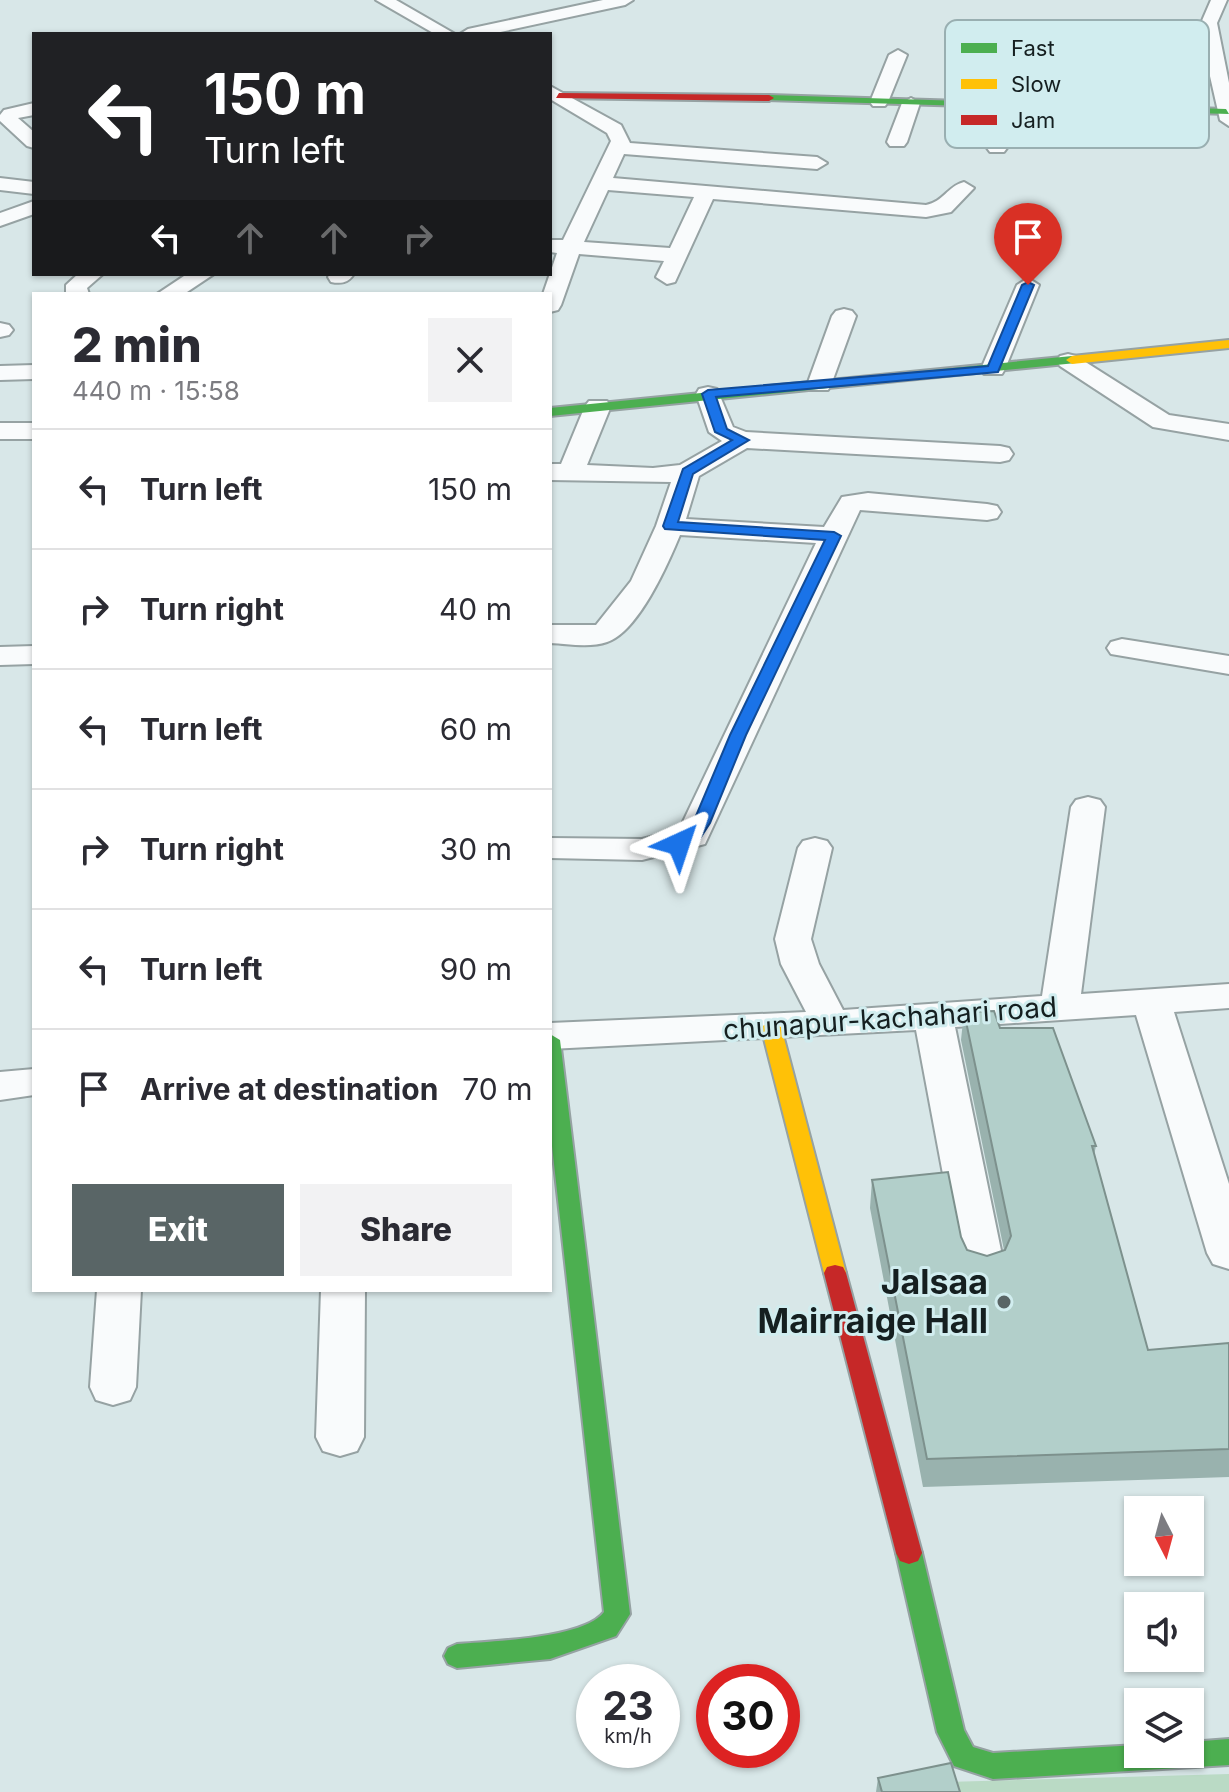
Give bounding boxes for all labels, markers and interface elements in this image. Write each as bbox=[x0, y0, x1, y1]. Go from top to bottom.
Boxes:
legend bbox=[945, 20, 1209, 148]
text: Fast bbox=[1011, 35, 1055, 61]
text: 150 m bbox=[204, 60, 366, 128]
icon: left bbox=[72, 64, 176, 168]
text: Slow bbox=[1011, 71, 1061, 97]
text: Jam bbox=[1011, 107, 1055, 133]
text: Turn left bbox=[204, 128, 345, 172]
pin bbox=[994, 203, 1062, 285]
icon: arrive bbox=[1006, 215, 1050, 259]
icon: left bbox=[144, 216, 188, 260]
icon: ahead bbox=[228, 216, 272, 260]
icon: ahead bbox=[312, 216, 356, 260]
icon: right bbox=[396, 216, 440, 260]
text: 2 min bbox=[72, 315, 202, 374]
button: close bbox=[428, 318, 512, 402]
text: 440 m · 15:58 bbox=[72, 375, 240, 406]
icon: left bbox=[72, 467, 116, 511]
text: Turn left bbox=[140, 471, 262, 507]
text: 150 m bbox=[428, 471, 512, 507]
icon: right bbox=[72, 587, 116, 631]
text: Turn right bbox=[140, 591, 284, 627]
text: 40 m bbox=[439, 591, 512, 627]
icon: left bbox=[72, 707, 116, 751]
text: Turn left bbox=[140, 711, 262, 747]
text: 60 m bbox=[440, 711, 512, 747]
position arrow bbox=[637, 802, 721, 886]
icon: right bbox=[72, 827, 116, 871]
text: Turn right bbox=[140, 831, 284, 867]
text: 30 m bbox=[440, 831, 512, 867]
icon: left bbox=[72, 947, 116, 991]
text: Turn left bbox=[140, 951, 262, 987]
text: 90 m bbox=[440, 951, 512, 987]
street label: chunapur-kachahari road bbox=[722, 989, 1058, 1047]
icon: arrive bbox=[72, 1067, 116, 1111]
text: Arrive at destination bbox=[140, 1071, 438, 1107]
text: 70 m bbox=[462, 1071, 532, 1107]
button: Exit bbox=[72, 1184, 284, 1276]
button: Share bbox=[300, 1184, 512, 1276]
place label: Jalsaa Mairraige Hall bbox=[758, 1261, 988, 1341]
marker: Jalsaa Mairraige Hall bbox=[995, 1293, 1013, 1311]
north arrow bbox=[1124, 1496, 1204, 1576]
map controls bbox=[1124, 1496, 1204, 1768]
button: sound bbox=[1124, 1592, 1204, 1672]
speed limit sign: 30 bbox=[696, 1664, 800, 1768]
text: 23 bbox=[602, 1681, 654, 1730]
button: layers bbox=[1124, 1688, 1204, 1768]
text: km/h bbox=[604, 1724, 652, 1748]

